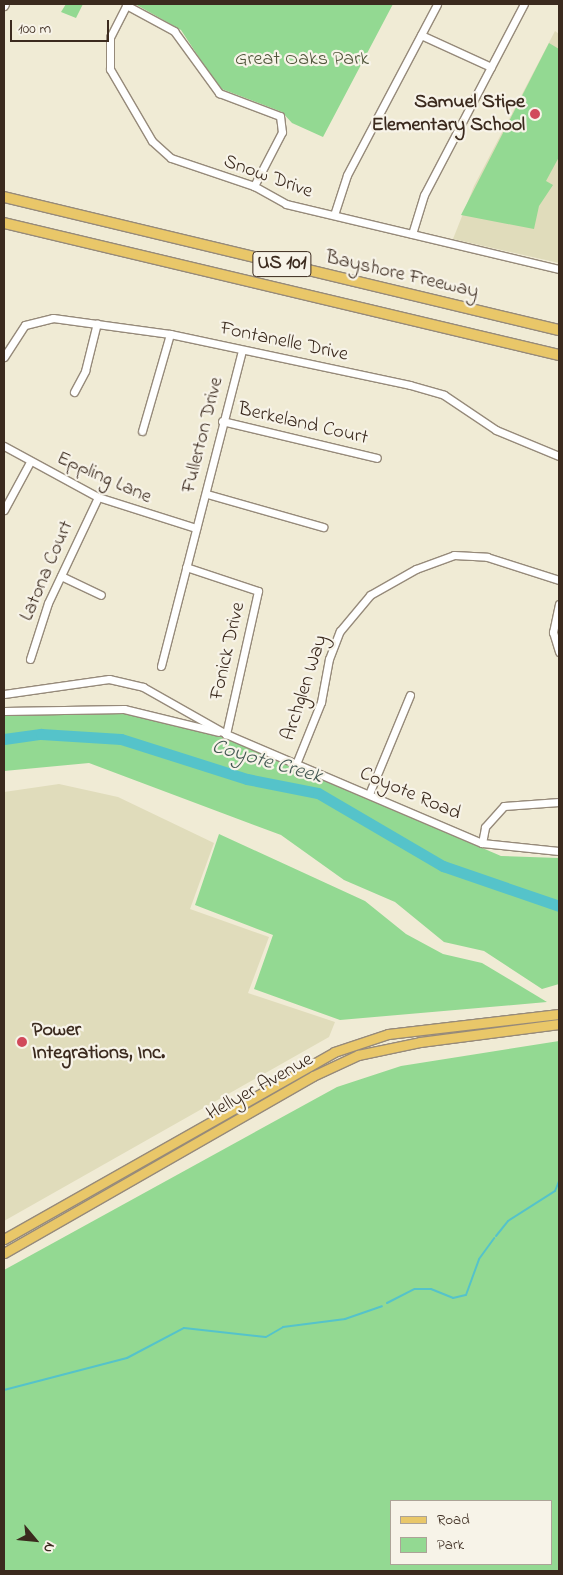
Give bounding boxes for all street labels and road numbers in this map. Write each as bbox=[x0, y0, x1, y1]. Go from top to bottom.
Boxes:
street label: Snow Drive bbox=[220, 150, 316, 204]
street label: Bayshore Freeway bbox=[323, 246, 481, 304]
road number: US 101 bbox=[252, 248, 312, 280]
street label: Fontanelle Drive bbox=[218, 317, 350, 367]
street label: Fullerton Drive bbox=[177, 375, 229, 495]
street label: Berkeland Court bbox=[236, 397, 370, 451]
street label: Eppling Lane bbox=[53, 446, 155, 510]
street label: Latona Court bbox=[15, 517, 79, 625]
street label: Fonick Drive bbox=[205, 600, 251, 702]
street label: Archglen Way bbox=[277, 632, 333, 744]
street label: Coyote Road bbox=[356, 762, 464, 826]
street label: Hellyer Avenue bbox=[202, 1048, 318, 1126]

